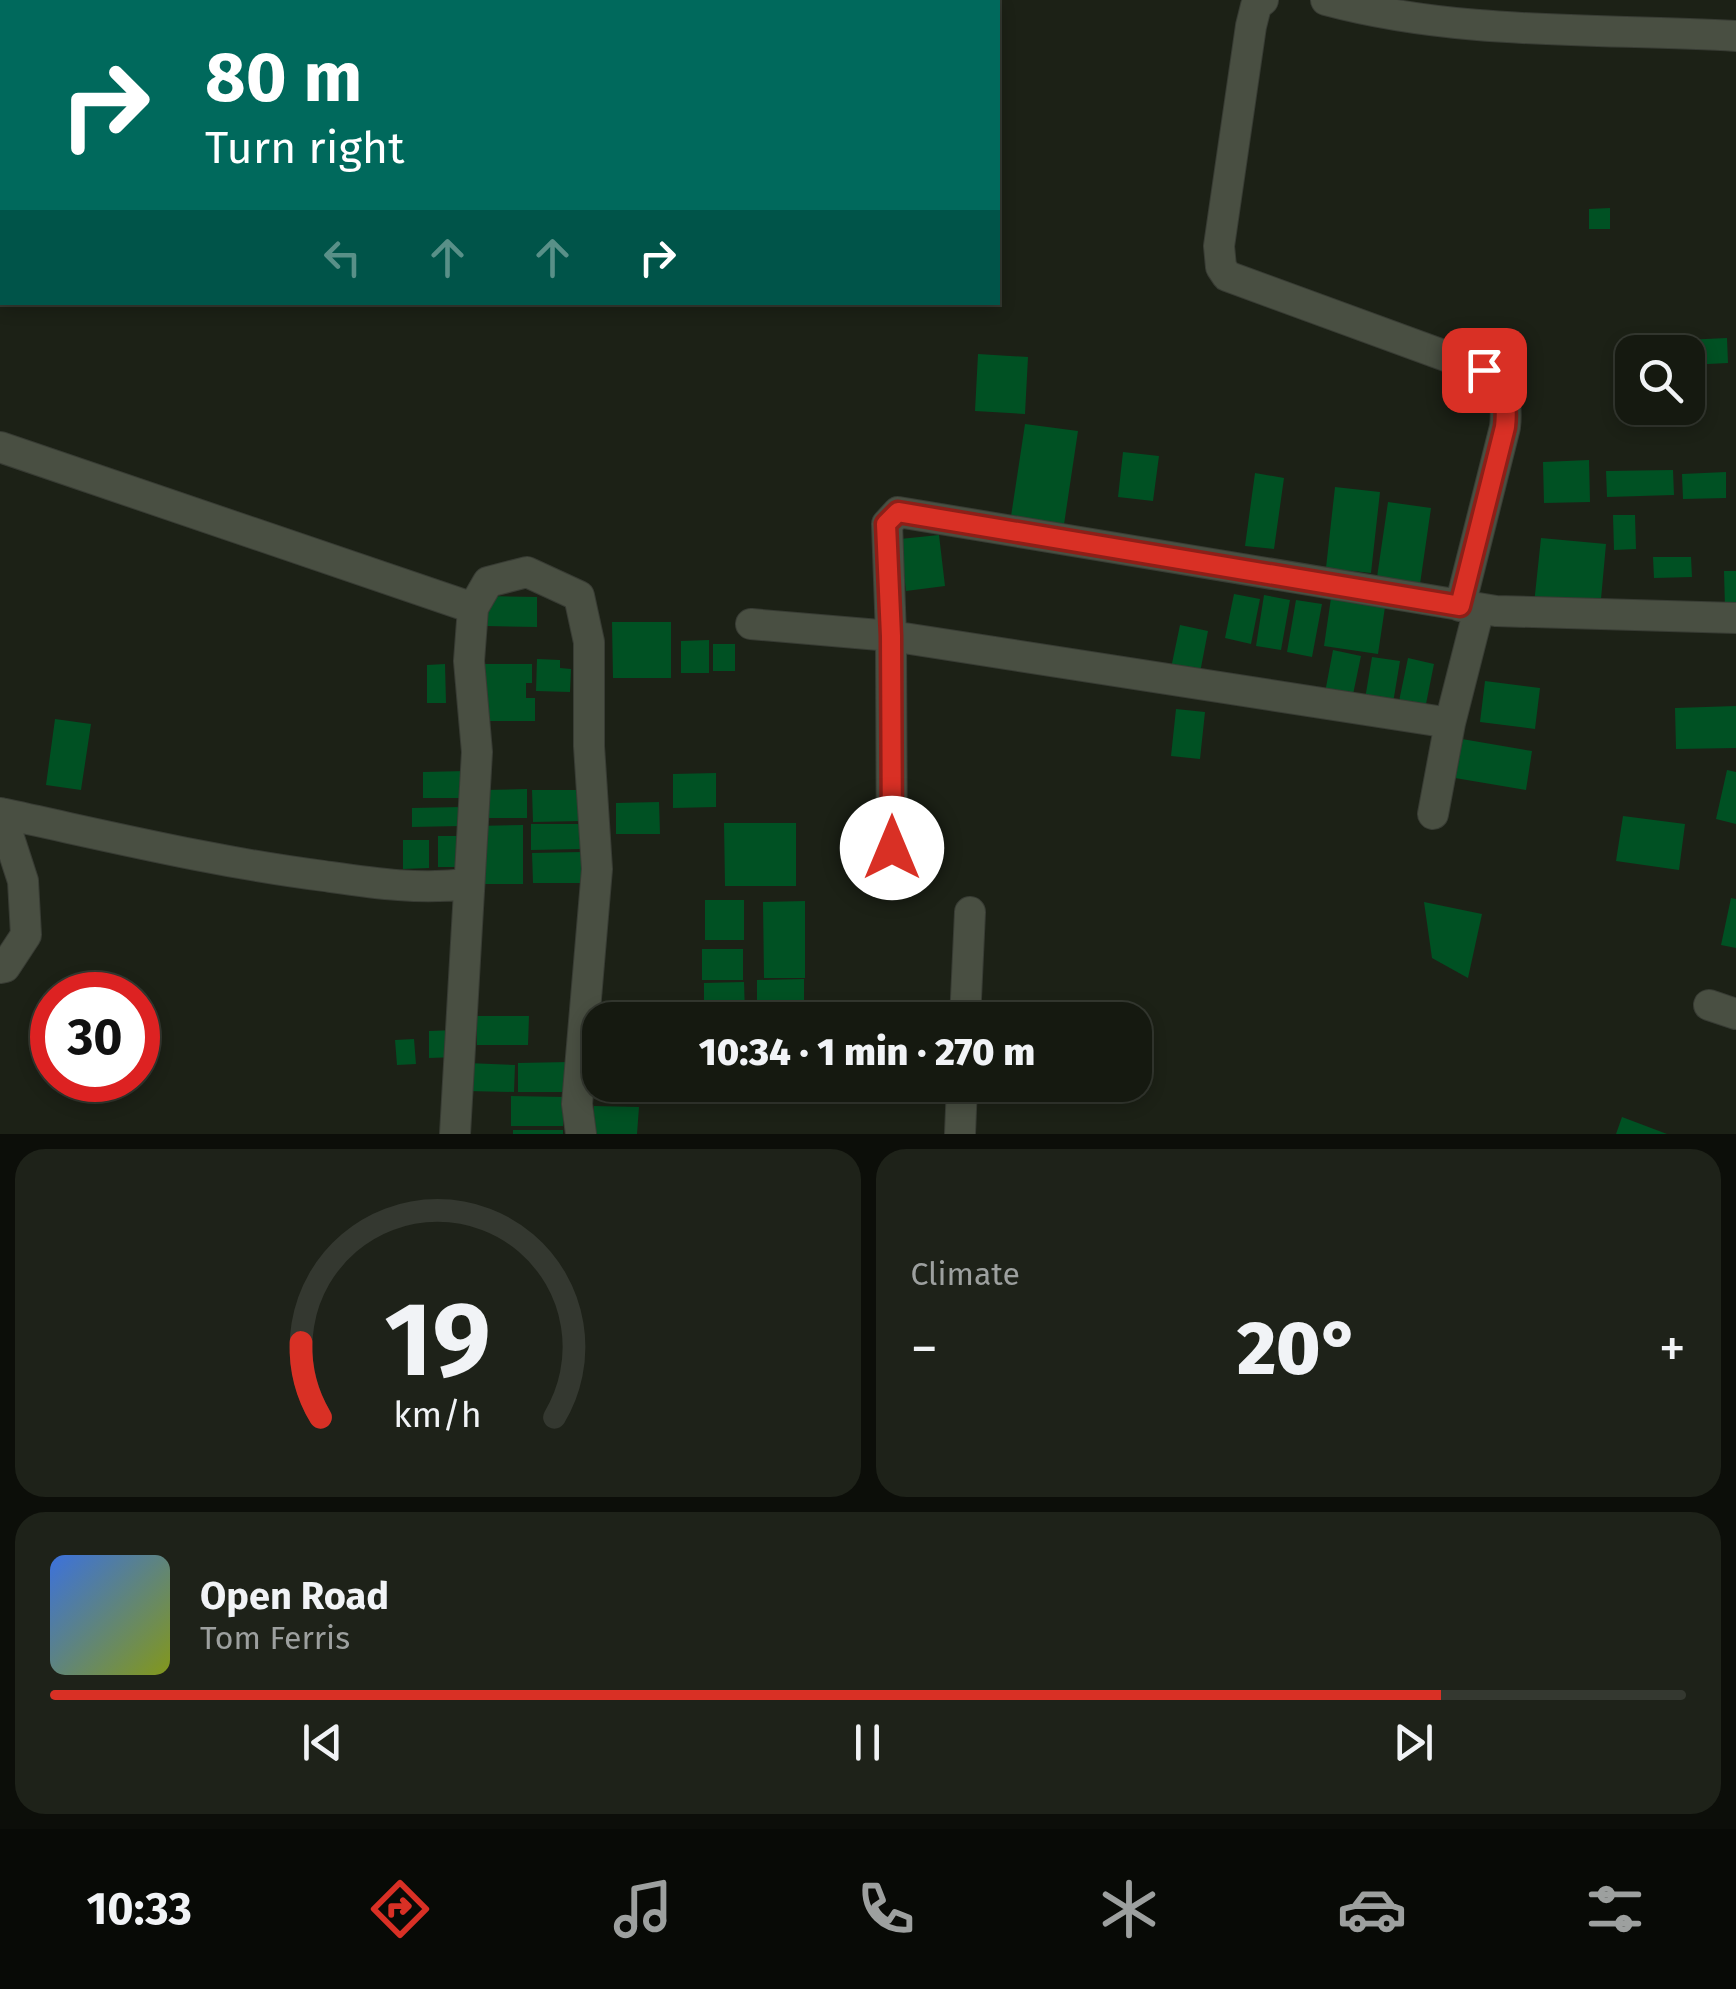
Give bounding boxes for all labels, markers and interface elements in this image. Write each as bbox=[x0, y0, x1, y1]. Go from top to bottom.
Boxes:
text: 80 m bbox=[205, 36, 362, 120]
icon: right bbox=[40, 40, 170, 170]
text: Turn right bbox=[205, 121, 404, 175]
icon: left bbox=[315, 230, 370, 285]
icon: ahead bbox=[420, 230, 475, 285]
icon: ahead bbox=[525, 230, 580, 285]
icon: right bbox=[630, 230, 685, 285]
pin bbox=[1442, 328, 1527, 413]
map controls bbox=[1615, 335, 1705, 425]
button: search bbox=[1615, 335, 1705, 425]
icon: arrive bbox=[1457, 343, 1512, 398]
position arrow bbox=[840, 796, 944, 900]
speed limit sign: 30 bbox=[30, 972, 160, 1102]
text: 10:34 · 1 min · 270 m bbox=[699, 1029, 1035, 1075]
text: Climate bbox=[911, 1255, 1020, 1293]
text: 19 bbox=[385, 1278, 491, 1403]
text: 20° bbox=[1237, 1304, 1360, 1394]
text: − bbox=[911, 1316, 938, 1382]
text: + bbox=[1659, 1316, 1686, 1382]
text: km/h bbox=[394, 1394, 482, 1436]
text: Open Road bbox=[200, 1573, 389, 1619]
text: Tom Ferris bbox=[200, 1619, 350, 1657]
icon: previous bbox=[295, 1715, 350, 1770]
icon: pause bbox=[840, 1715, 895, 1770]
icon: next bbox=[1386, 1715, 1441, 1770]
icon: directions bbox=[365, 1874, 435, 1944]
icon: music bbox=[608, 1874, 678, 1944]
icon: phone bbox=[851, 1874, 921, 1944]
icon: climate bbox=[1094, 1874, 1164, 1944]
icon: car bbox=[1337, 1874, 1407, 1944]
icon: filters bbox=[1580, 1874, 1650, 1944]
text: 10:33 bbox=[86, 1882, 192, 1936]

